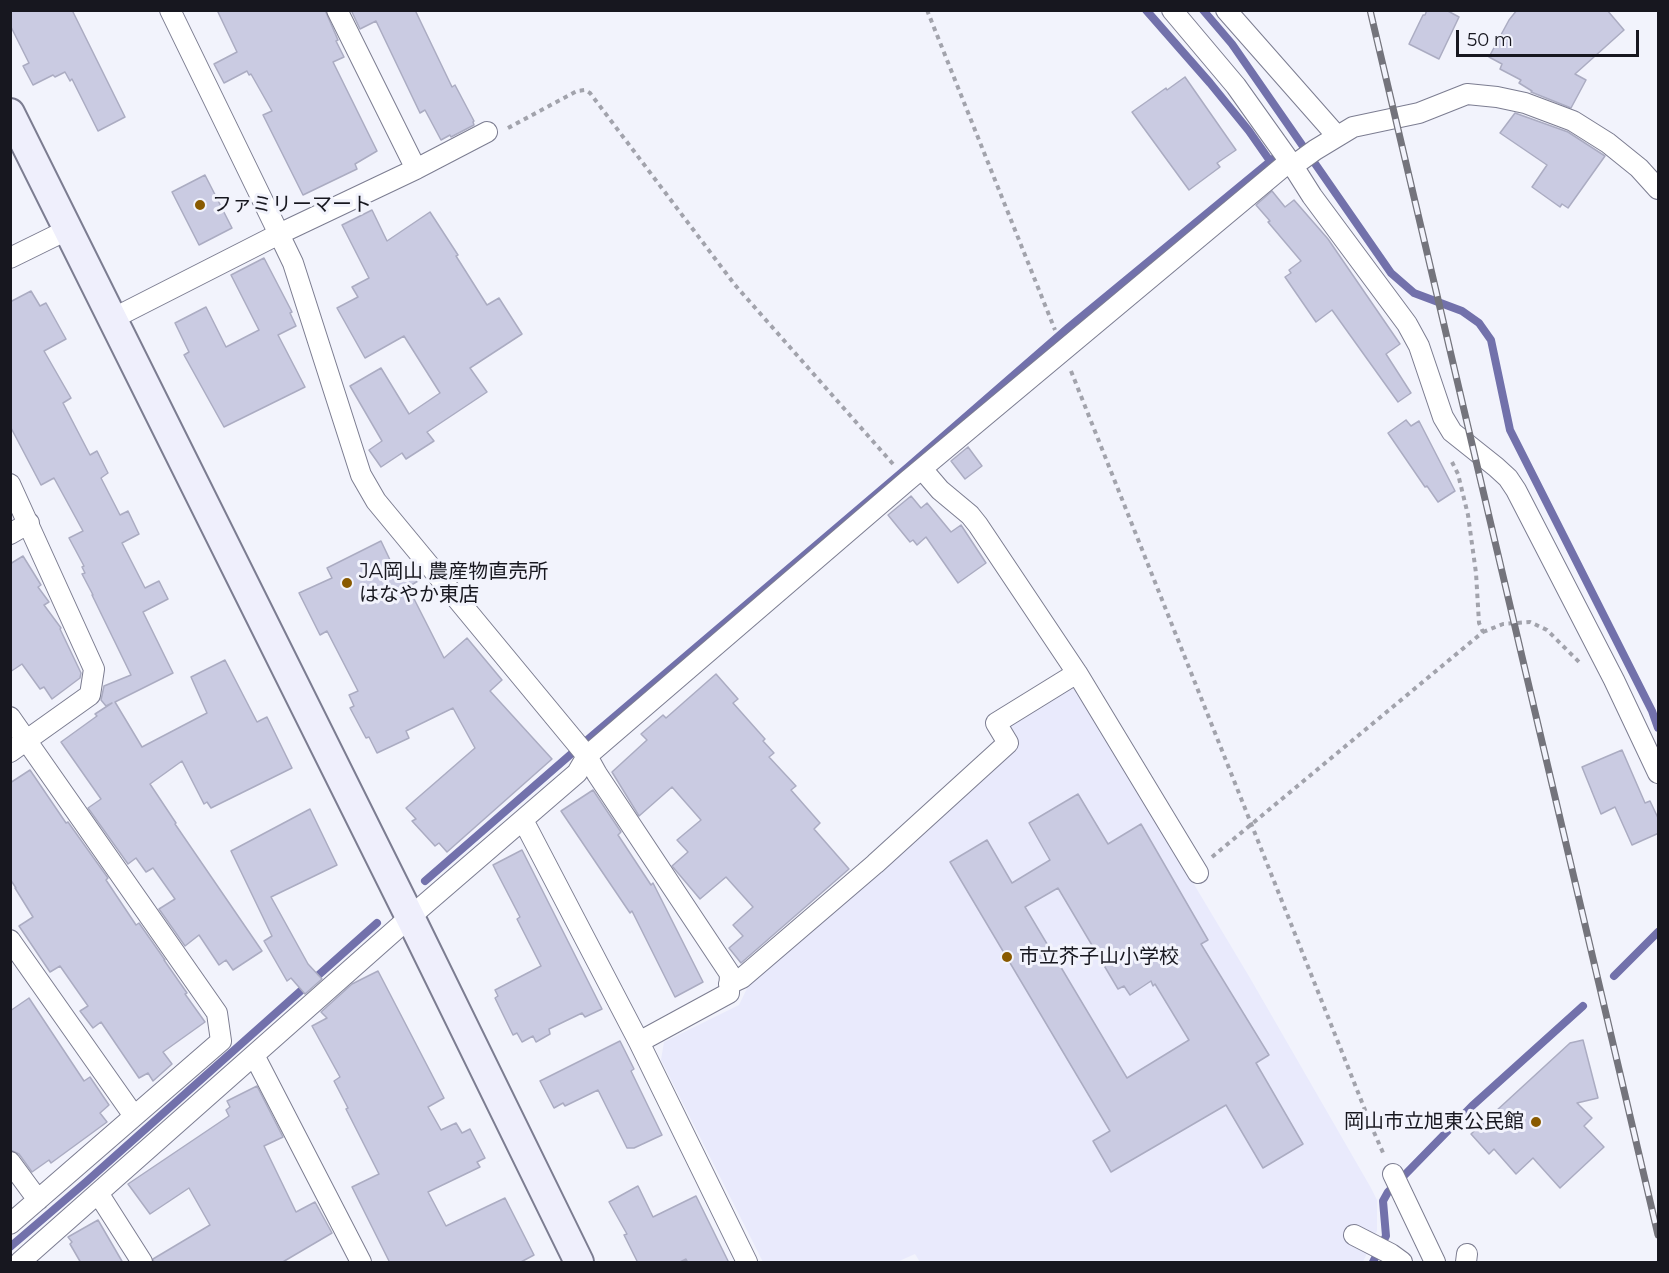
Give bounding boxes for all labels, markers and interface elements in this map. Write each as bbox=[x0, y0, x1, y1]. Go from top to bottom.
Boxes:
scale bar bbox=[1459, 18, 1642, 56]
text: 50 m bbox=[1467, 29, 1513, 51]
place label: ファミリーマート bbox=[212, 193, 372, 217]
marker: ファミリーマート bbox=[193, 198, 207, 212]
place label: JA岡山 農産物直売所 はなやか東店 bbox=[359, 560, 548, 607]
marker: JA岡山 農産物直売所 はなやか東店 bbox=[340, 576, 354, 590]
place label: 市立芥子山小学校 bbox=[1019, 945, 1179, 969]
marker: 市立芥子山小学校 bbox=[1000, 950, 1014, 964]
place label: 岡山市立旭東公民館 bbox=[1344, 1110, 1524, 1134]
marker: 岡山市立旭東公民館 bbox=[1529, 1115, 1543, 1129]

